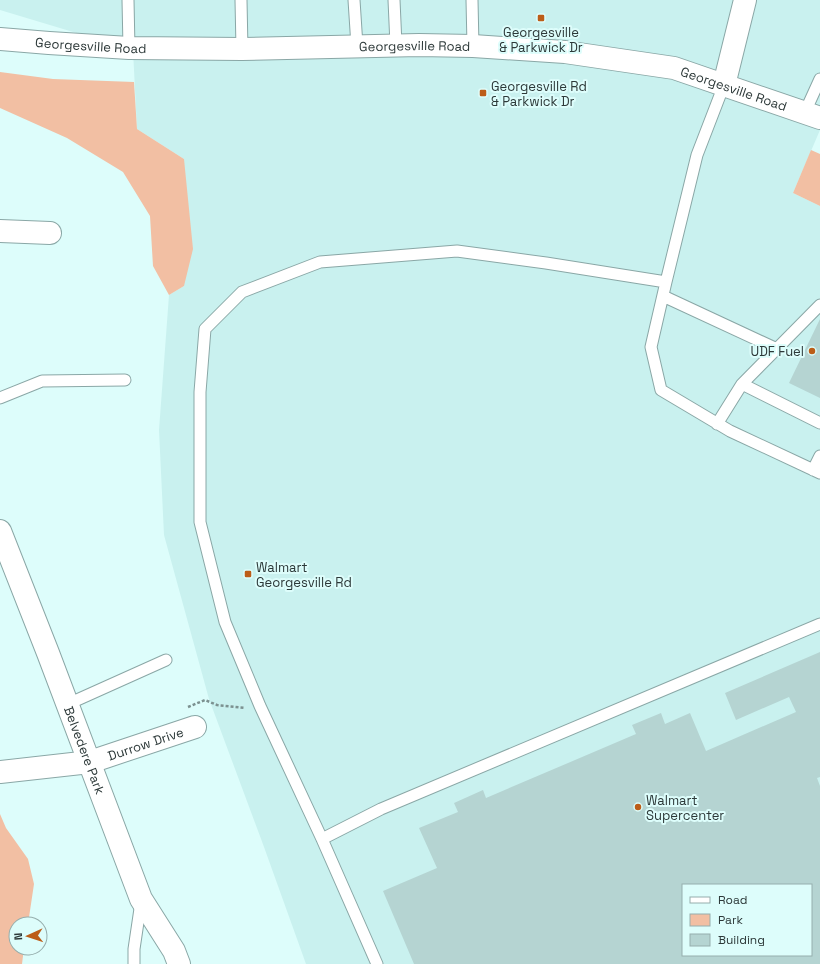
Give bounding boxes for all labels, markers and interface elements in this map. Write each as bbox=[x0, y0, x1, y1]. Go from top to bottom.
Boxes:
marker: Georgesville & Parkwick Dr bbox=[536, 13, 546, 23]
place label: Georgesville & Parkwick Dr bbox=[499, 24, 583, 56]
street label: Georgesville Road bbox=[35, 33, 146, 57]
street label: Georgesville Road bbox=[359, 36, 470, 55]
street label: Georgesville Road bbox=[678, 62, 789, 115]
place label: Georgesville Rd & Parkwick Dr bbox=[491, 78, 587, 110]
marker: Georgesville Rd & Parkwick Dr bbox=[478, 88, 488, 98]
place label: UDF Fuel bbox=[751, 343, 804, 360]
marker: UDF Fuel bbox=[807, 346, 817, 356]
place label: Walmart Georgesville Rd bbox=[256, 559, 352, 591]
marker: Walmart Georgesville Rd bbox=[243, 569, 253, 579]
street label: Belvedere Park bbox=[60, 704, 109, 797]
street label: Durrow Drive bbox=[105, 723, 186, 764]
place label: Walmart Supercenter bbox=[646, 792, 724, 824]
marker: Walmart Supercenter bbox=[633, 802, 643, 812]
legend bbox=[682, 884, 812, 956]
text: Road bbox=[718, 892, 747, 908]
text: Park bbox=[718, 912, 743, 928]
north arrow bbox=[8, 916, 48, 956]
text: N bbox=[11, 932, 25, 941]
text: Building bbox=[718, 932, 765, 948]

